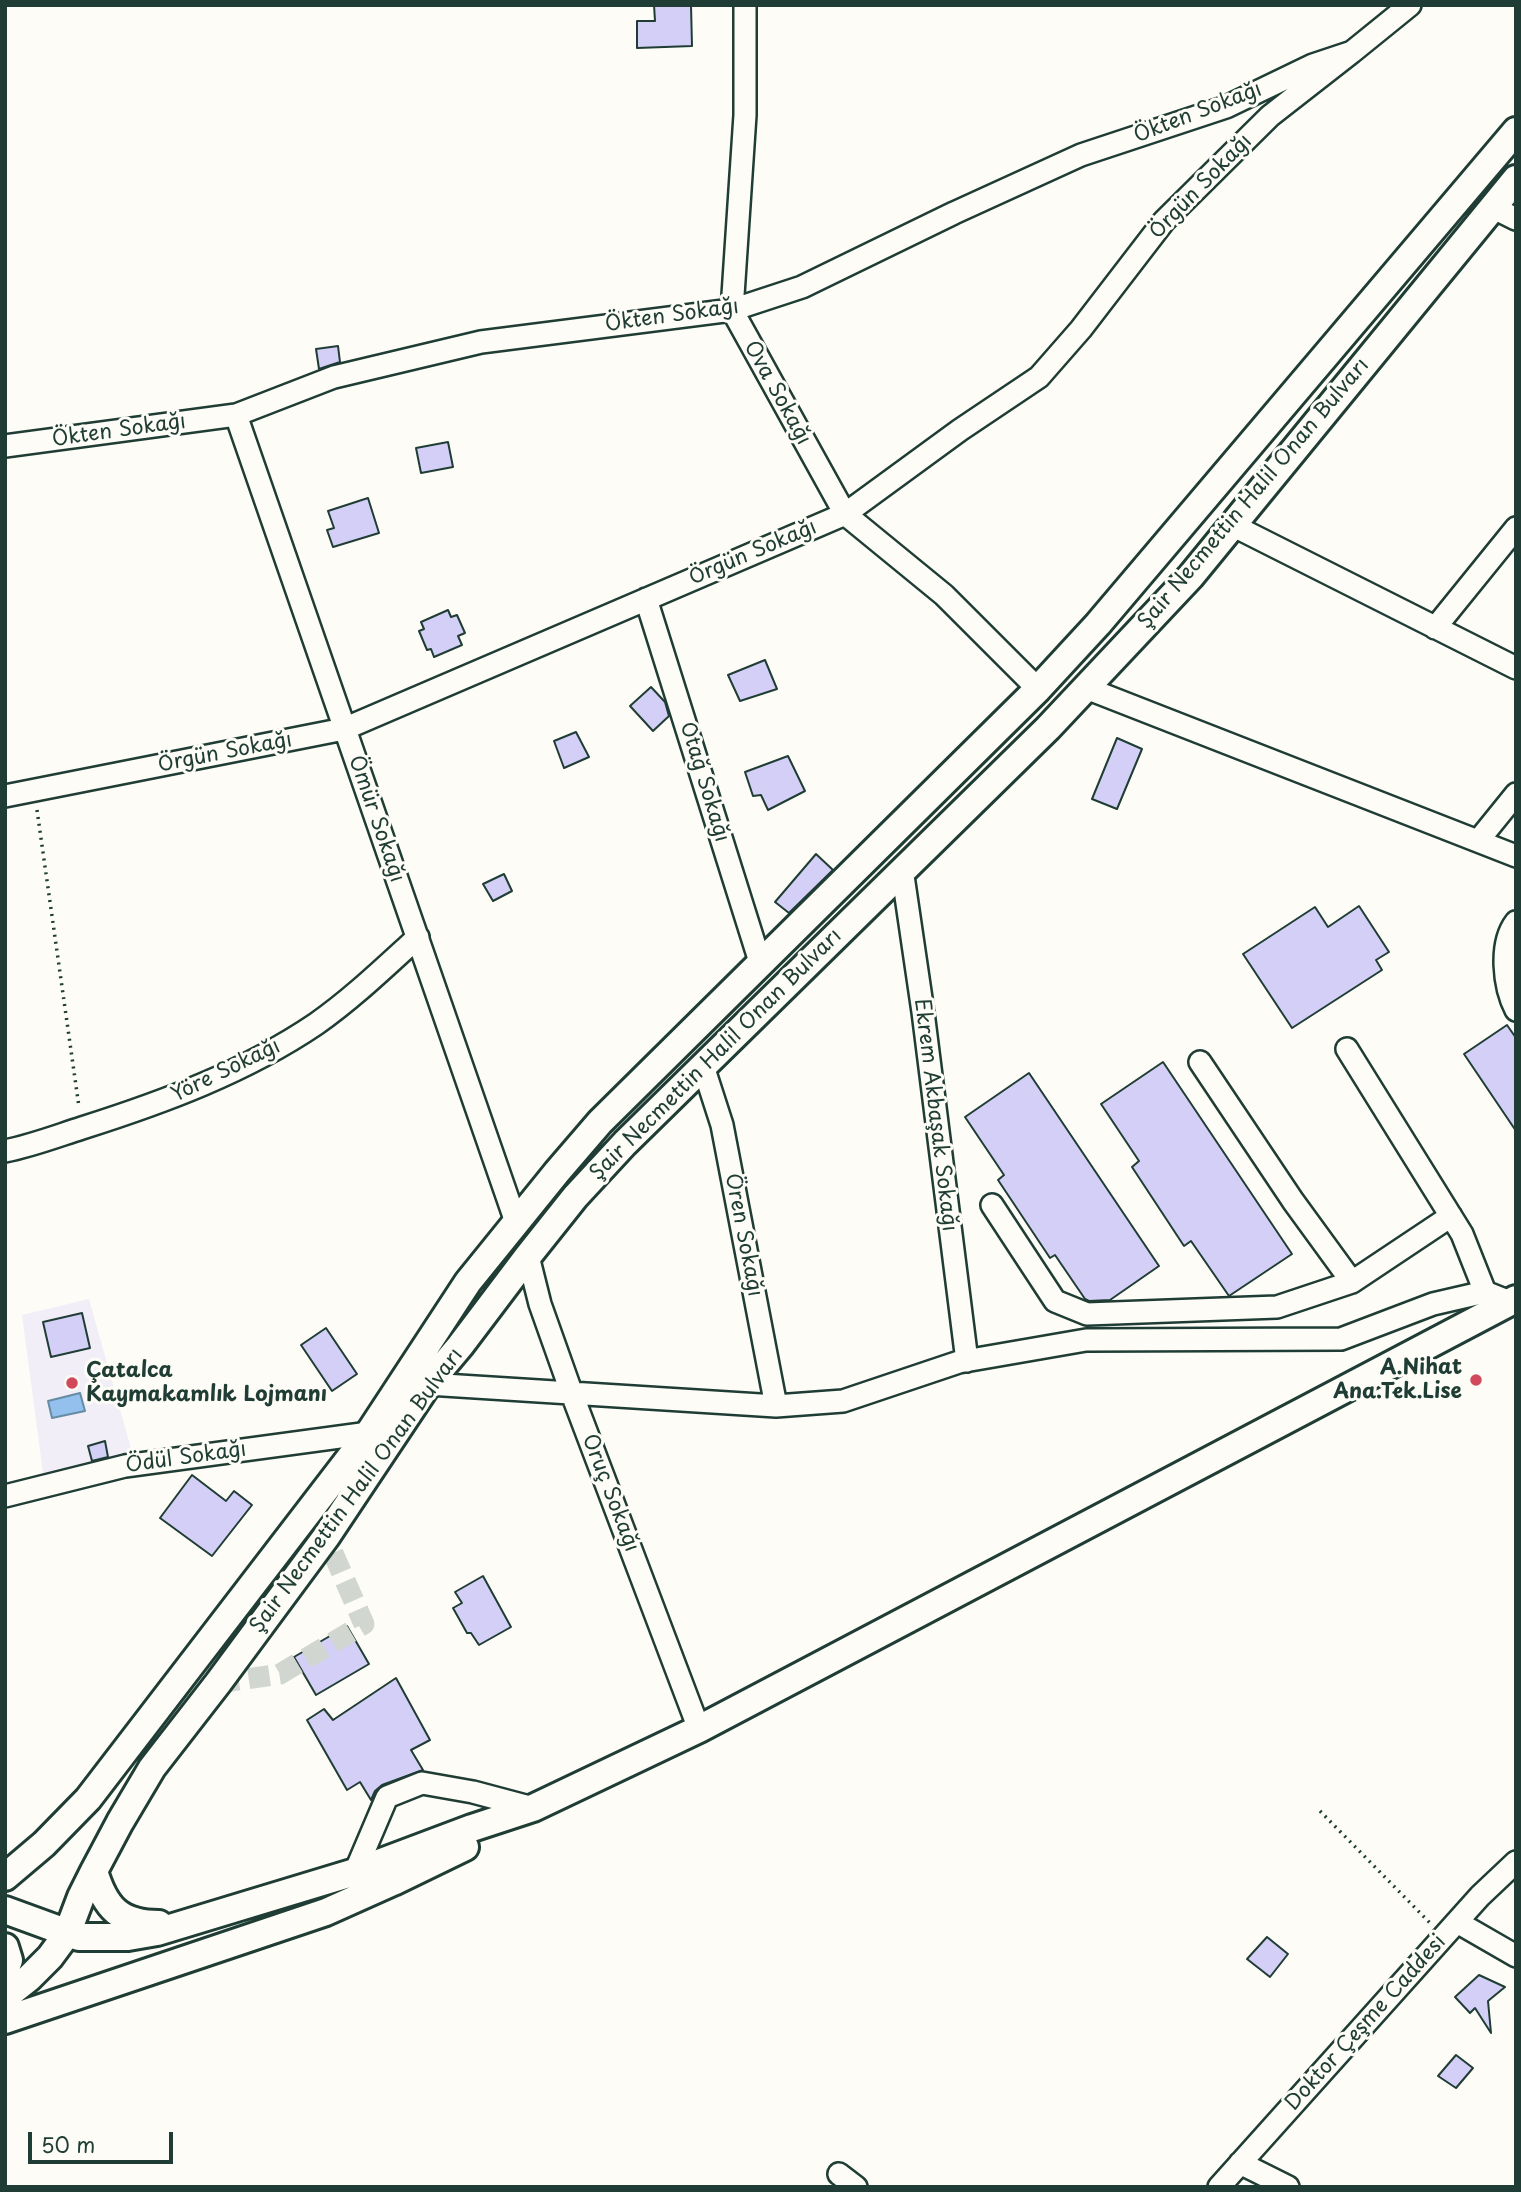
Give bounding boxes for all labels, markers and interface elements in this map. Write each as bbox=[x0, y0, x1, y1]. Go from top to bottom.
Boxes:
street label: Ökten Sokağı bbox=[1131, 77, 1265, 149]
street label: Örgün Sokağı bbox=[1145, 129, 1257, 245]
street label: Ökten Sokağı bbox=[603, 294, 741, 338]
street label: Ova Sokağı bbox=[738, 337, 816, 449]
street label: Şair Necmettin Halil Onan Bulvarı bbox=[1133, 354, 1375, 634]
street label: Ökten Sokağı bbox=[50, 409, 188, 453]
street label: Örgün Sokağı bbox=[685, 515, 821, 591]
street label: Otağ Sokağı bbox=[674, 719, 734, 845]
street label: Örgün Sokağı bbox=[156, 728, 294, 778]
street label: Ömür Sokağı bbox=[343, 752, 409, 886]
street label: Şair Necmettin Halil Onan Bulvarı bbox=[585, 924, 847, 1186]
street label: Ekrem Akbaşak Sokağı bbox=[908, 997, 962, 1233]
street label: Yöre Sokağı bbox=[168, 1034, 284, 1108]
street label: Ören Sokağı bbox=[719, 1171, 767, 1299]
street label: Şair Necmettin Halil Onan Bulvarı bbox=[245, 1344, 469, 1638]
place label: A.Nihat Ana.Tek.Lise bbox=[1333, 1355, 1462, 1405]
place label: Çatalca Kaymakamlık Lojmanı bbox=[86, 1358, 327, 1408]
marker: A.Nihat Ana.Tek.Lise bbox=[1468, 1372, 1484, 1388]
marker: Çatalca Kaymakamlık Lojmanı bbox=[64, 1375, 80, 1391]
street label: Oruç Sokağı bbox=[576, 1431, 644, 1555]
street label: Ödül Sokağı bbox=[124, 1437, 248, 1479]
street label: Doktor Çeşme Caddesi bbox=[1280, 1930, 1452, 2116]
scale bar bbox=[32, 2118, 177, 2162]
text: 50 m bbox=[41, 2128, 95, 2160]

